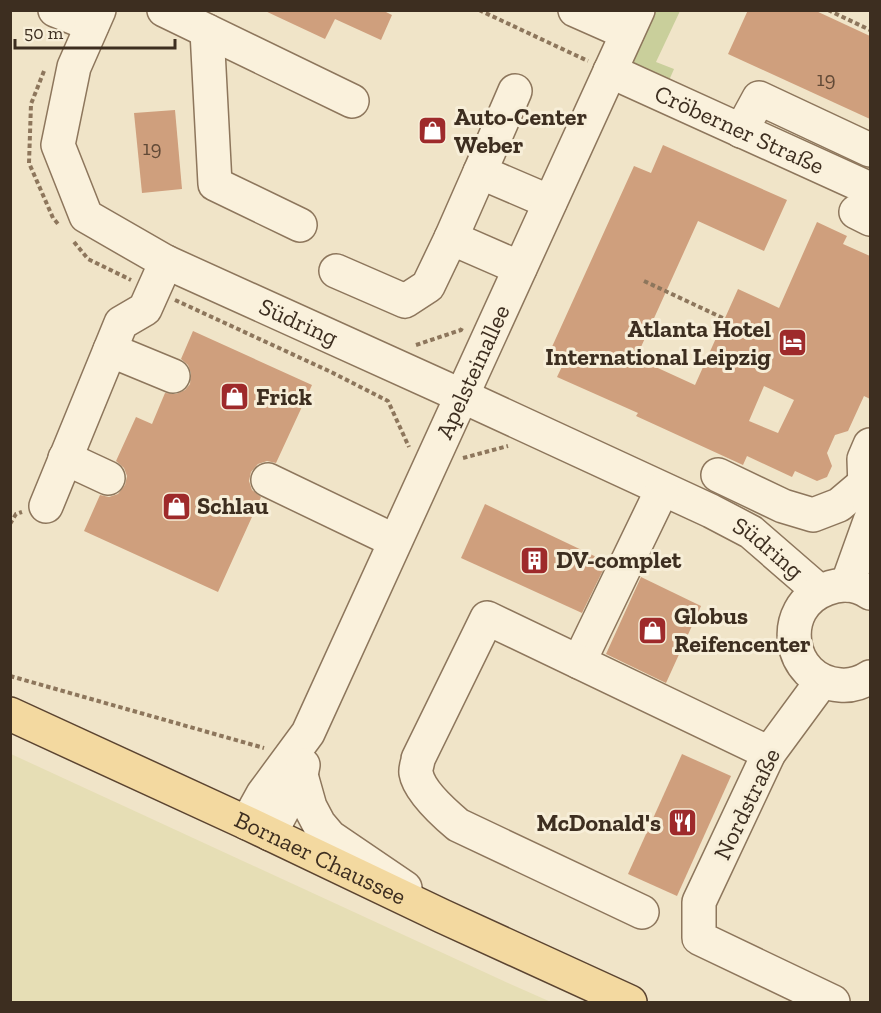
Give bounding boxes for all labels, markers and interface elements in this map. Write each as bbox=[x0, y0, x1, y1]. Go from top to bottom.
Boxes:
scale bar bbox=[15, 12, 176, 50]
text: 50 m bbox=[24, 22, 64, 44]
house number: 19 bbox=[816, 66, 836, 91]
street label: Cröberner Straße bbox=[650, 78, 829, 180]
place label: Auto-Center Weber bbox=[454, 102, 587, 159]
shop icon: Auto-Center Weber bbox=[417, 115, 449, 147]
house number: 19 bbox=[142, 135, 162, 160]
street label: Südring bbox=[255, 291, 343, 352]
street label: Apelsteinallee bbox=[429, 300, 516, 443]
place label: Atlanta Hotel International Leipzig bbox=[545, 314, 771, 371]
hotel icon: Atlanta Hotel International Leipzig bbox=[776, 327, 808, 359]
shop icon: Frick bbox=[219, 381, 251, 413]
place label: Frick bbox=[256, 382, 312, 411]
shop icon: Schlau bbox=[160, 490, 192, 522]
place label: Schlau bbox=[197, 491, 269, 520]
street label: Südring bbox=[728, 510, 810, 585]
building icon: DV-complet bbox=[519, 544, 551, 576]
place label: DV-complet bbox=[556, 545, 682, 574]
place label: Globus Reifencenter bbox=[674, 601, 811, 658]
shop icon: Globus Reifencenter bbox=[637, 614, 669, 646]
street label: Nordstraße bbox=[707, 743, 786, 864]
street label: Bornaer Chaussee bbox=[230, 804, 411, 911]
restaurant icon: McDonald's bbox=[666, 807, 698, 839]
place label: McDonald's bbox=[537, 808, 661, 837]

